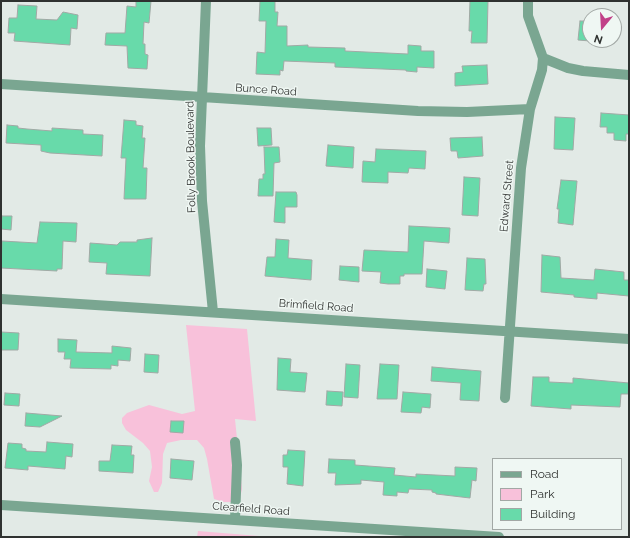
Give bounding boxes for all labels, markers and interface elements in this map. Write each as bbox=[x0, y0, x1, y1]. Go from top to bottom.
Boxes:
north arrow bbox=[582, 8, 622, 48]
text: N bbox=[592, 31, 604, 46]
street label: Bunce Road bbox=[235, 81, 297, 99]
street label: Folly Brook Boulevard bbox=[183, 101, 199, 213]
street label: Edward Street bbox=[497, 160, 517, 232]
street label: Brimfield Road bbox=[278, 297, 354, 315]
legend bbox=[492, 458, 622, 530]
text: Road bbox=[530, 467, 559, 481]
text: Park bbox=[530, 487, 555, 501]
street label: Clearfield Road bbox=[212, 500, 290, 518]
text: Building bbox=[530, 507, 576, 521]

